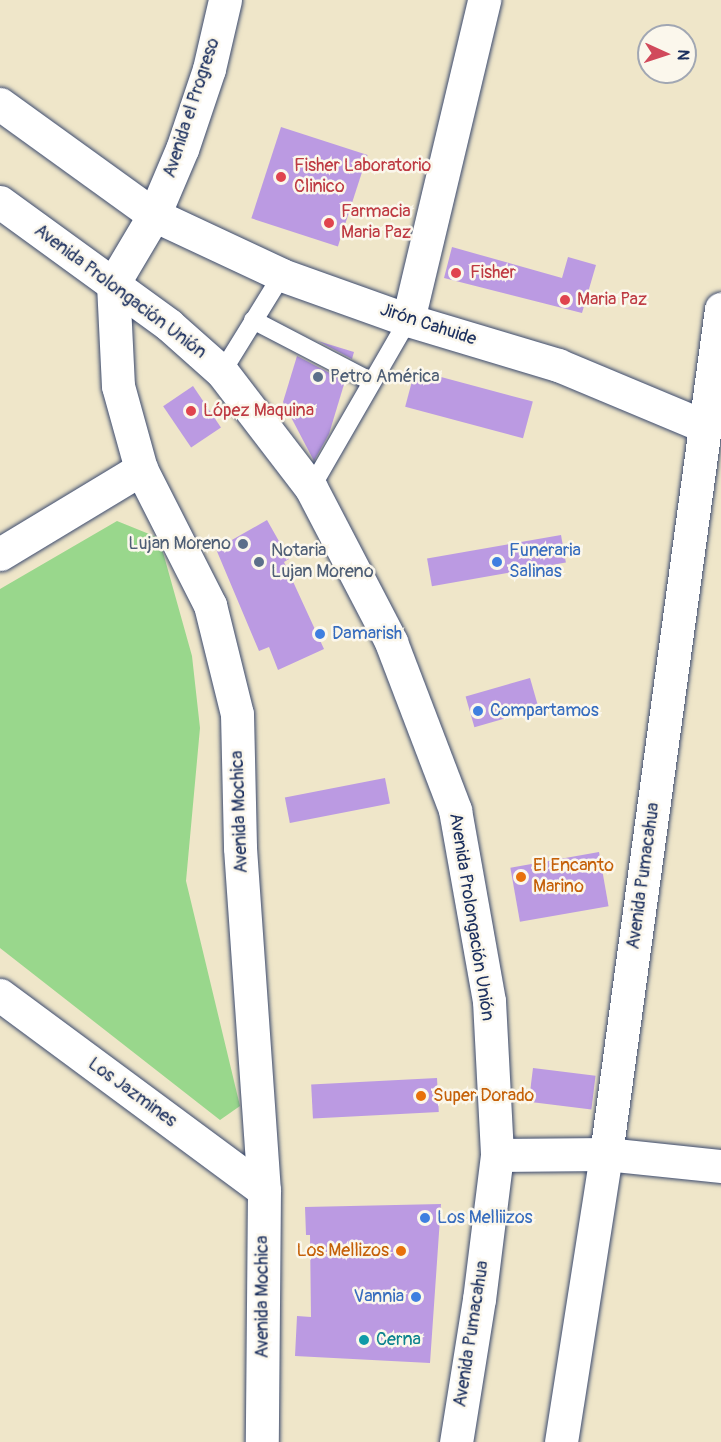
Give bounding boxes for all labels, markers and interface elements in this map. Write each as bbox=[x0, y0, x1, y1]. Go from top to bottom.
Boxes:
north arrow bbox=[637, 24, 697, 84]
street label: Avenida el Progreso bbox=[159, 35, 225, 181]
text: N bbox=[673, 49, 693, 61]
place label: Fisher Laboratorio Clinico bbox=[294, 156, 431, 198]
marker: Fisher Laboratorio Clinico bbox=[272, 168, 290, 186]
place label: Farmacia Maria Paz bbox=[341, 202, 411, 244]
marker: Farmacia Maria Paz bbox=[322, 216, 336, 230]
street label: Avenida Prolongación Unión bbox=[30, 220, 210, 364]
place label: Fisher bbox=[470, 262, 516, 284]
marker: Fisher bbox=[447, 264, 465, 282]
place label: Maria Paz bbox=[577, 289, 647, 311]
marker: Maria Paz bbox=[558, 293, 572, 307]
street label: Jirón Cahuide bbox=[377, 299, 479, 351]
place label: Petro América bbox=[330, 366, 440, 388]
marker: Petro América bbox=[311, 370, 325, 384]
place label: López Maquina bbox=[203, 400, 314, 422]
marker: López Maquina bbox=[184, 404, 198, 418]
place label: Lujan Moreno bbox=[128, 533, 231, 555]
marker: Lujan Moreno bbox=[236, 537, 250, 551]
place label: Notaria Lujan Moreno bbox=[271, 541, 374, 584]
place label: Funeraria Salinas bbox=[509, 541, 581, 584]
marker: Notaria Lujan Moreno bbox=[252, 555, 266, 569]
marker: Funeraria Salinas bbox=[490, 555, 504, 569]
place label: Damarish bbox=[332, 623, 402, 645]
marker: Damarish bbox=[313, 627, 327, 641]
place label: Compartamos bbox=[490, 700, 599, 722]
marker: Compartamos bbox=[471, 704, 485, 718]
street label: Avenida Mochica bbox=[227, 750, 253, 874]
street label: Avenida Pumacahua bbox=[623, 801, 665, 951]
street label: Avenida Prolongación Unión bbox=[444, 812, 498, 1022]
place label: El Encanto Marino bbox=[533, 856, 614, 898]
marker: El Encanto Marino bbox=[514, 870, 528, 884]
street label: Los Jazmines bbox=[83, 1054, 181, 1132]
place label: Super Dorado bbox=[433, 1085, 534, 1107]
marker: Super Dorado bbox=[414, 1089, 428, 1103]
place label: Los Melliizos bbox=[437, 1207, 533, 1229]
marker: Los Melliizos bbox=[418, 1211, 432, 1225]
street label: Avenida Mochica bbox=[252, 1236, 274, 1358]
place label: Los Mellizos bbox=[297, 1240, 389, 1262]
marker: Los Mellizos bbox=[394, 1244, 408, 1258]
street label: Avenida Pumacahua bbox=[450, 1259, 494, 1409]
place label: Vannia bbox=[353, 1286, 404, 1308]
marker: Vannia bbox=[409, 1290, 423, 1304]
place label: Cerna bbox=[376, 1329, 421, 1351]
marker: Cerna bbox=[357, 1333, 371, 1347]

